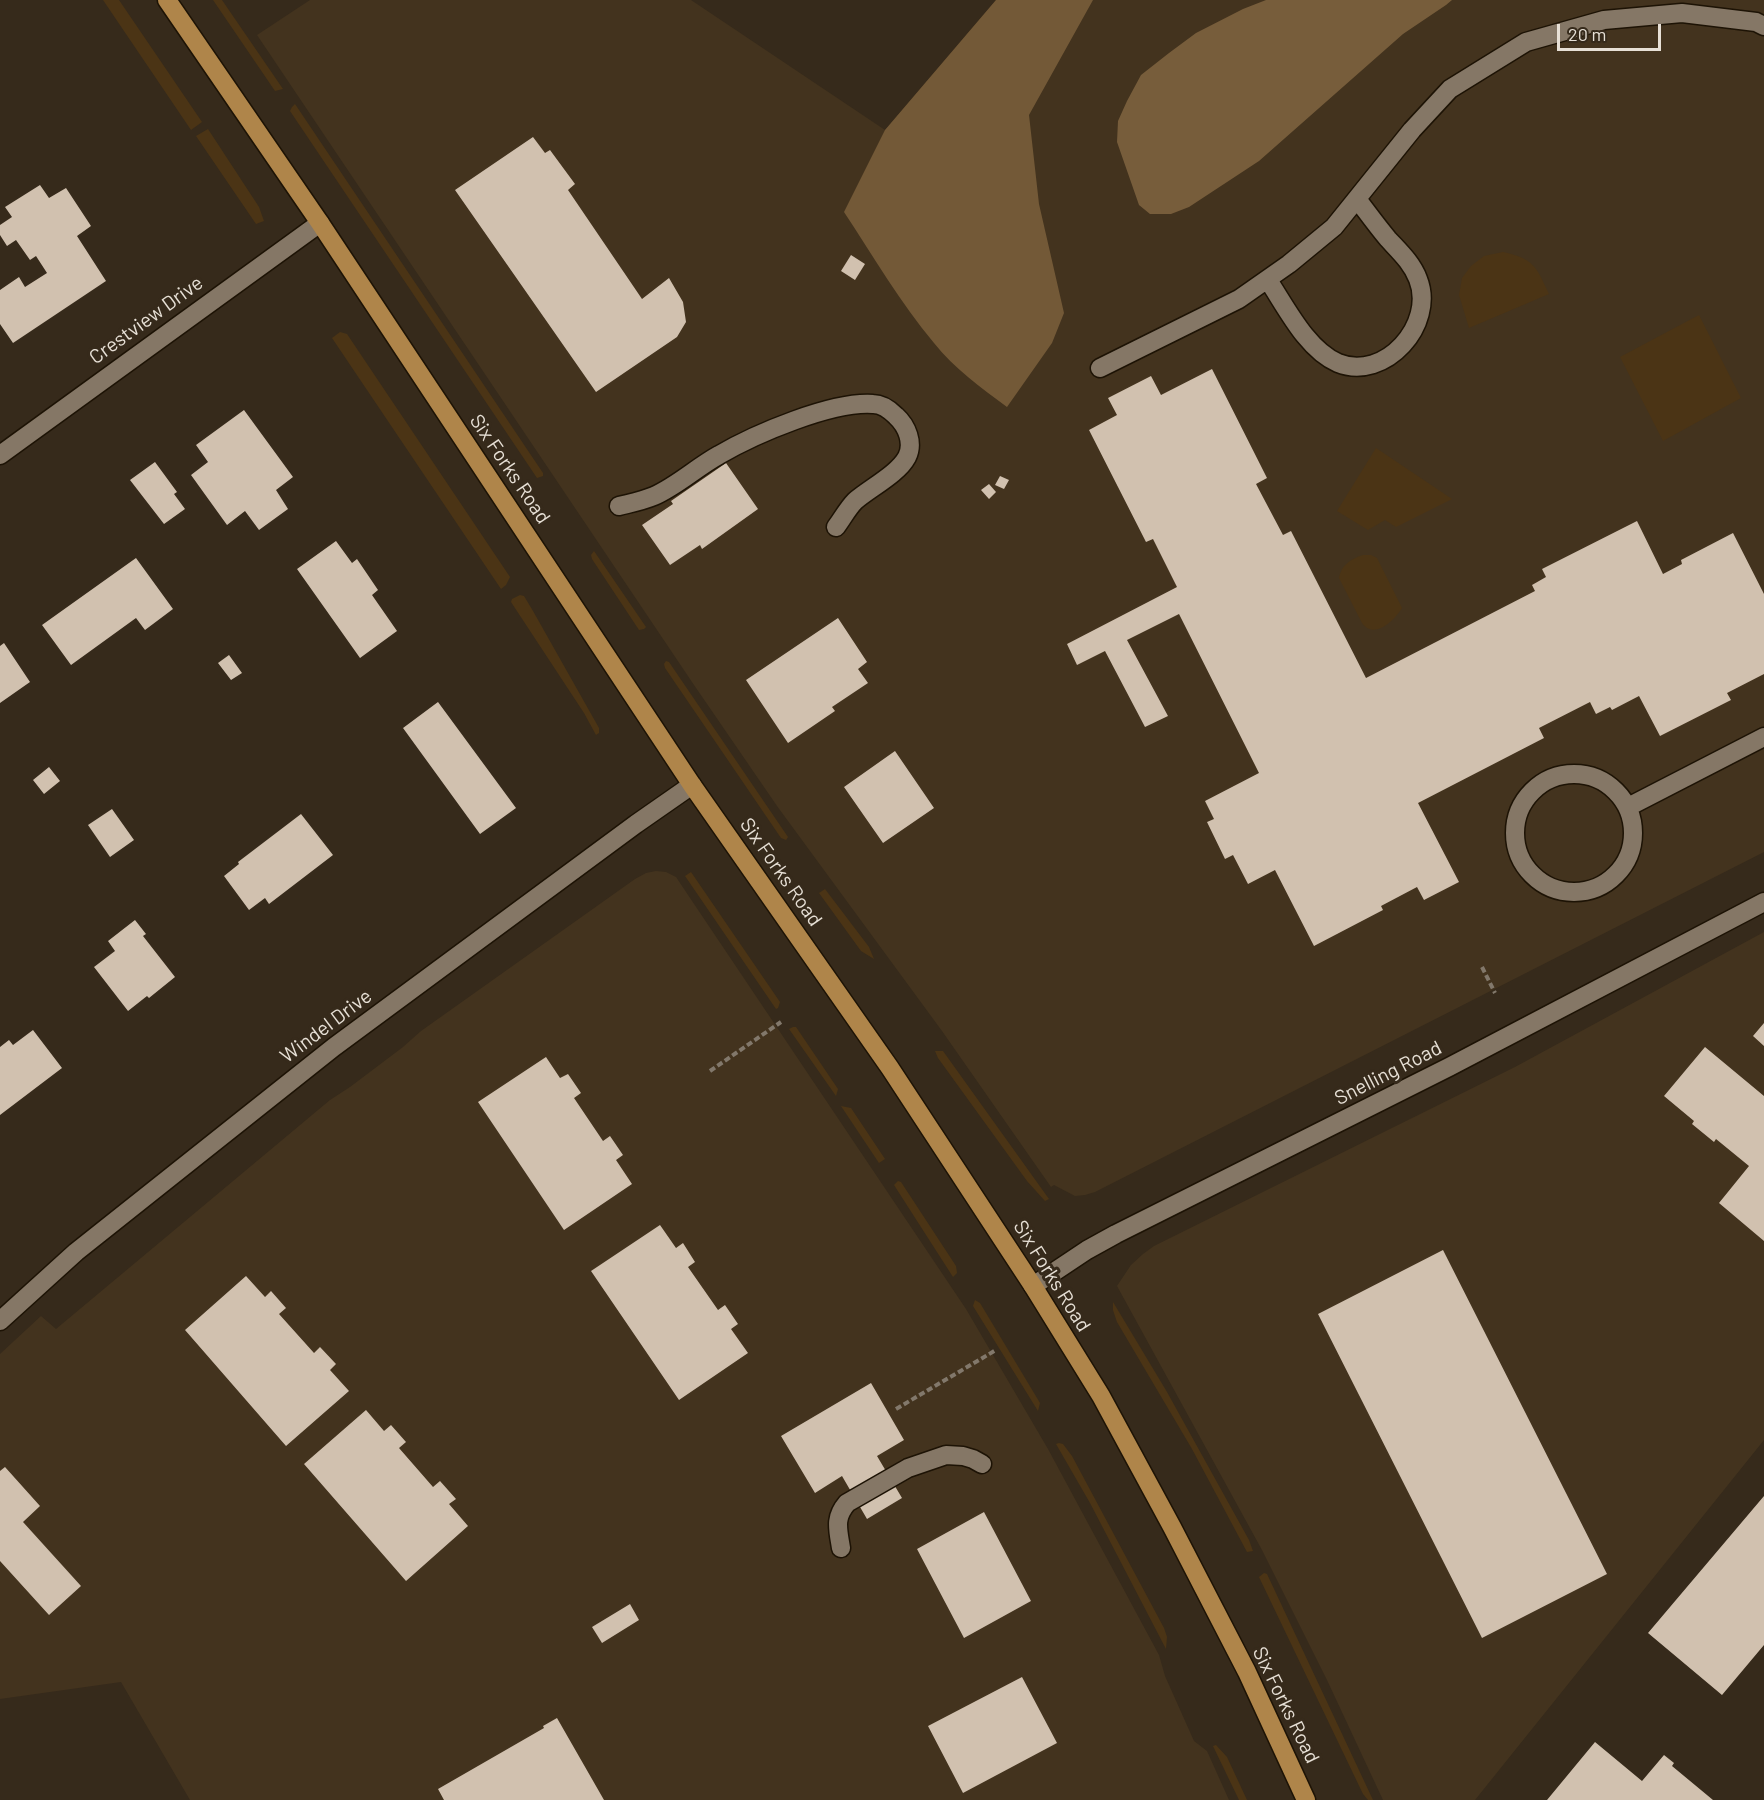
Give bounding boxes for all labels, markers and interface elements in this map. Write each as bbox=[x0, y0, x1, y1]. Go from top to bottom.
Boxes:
scale bar bbox=[1560, 12, 1664, 50]
text: 20 m bbox=[1568, 23, 1606, 45]
street label: Crestview Drive bbox=[84, 271, 208, 369]
street label: Six Forks Road bbox=[465, 410, 555, 528]
street label: Six Forks Road bbox=[735, 813, 827, 931]
street label: Windel Drive bbox=[276, 984, 376, 1068]
street label: Snelling Road bbox=[1330, 1036, 1446, 1110]
street label: Six Forks Road bbox=[1008, 1216, 1096, 1336]
street label: Six Forks Road bbox=[1247, 1643, 1325, 1767]

